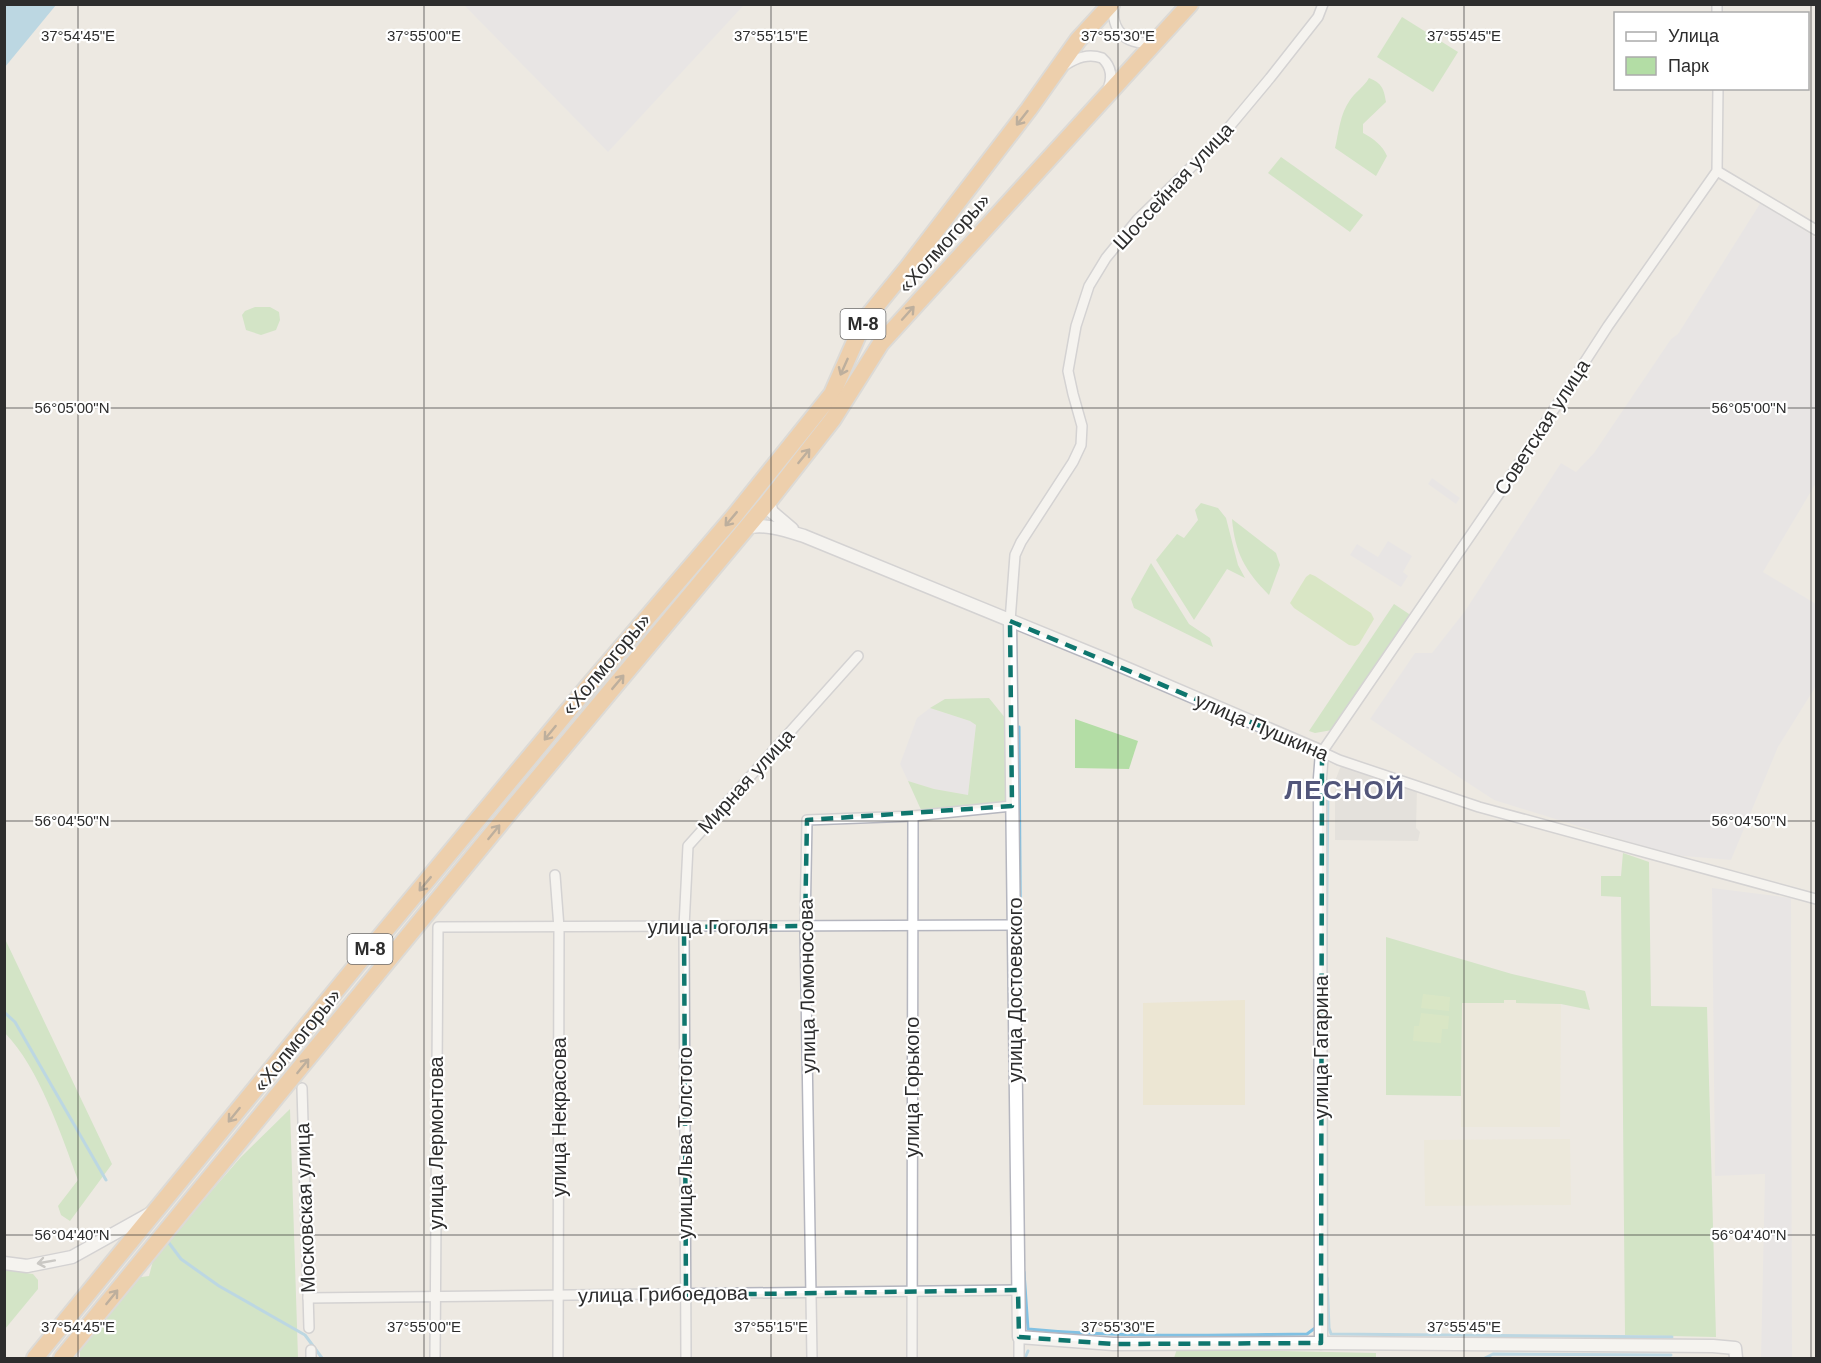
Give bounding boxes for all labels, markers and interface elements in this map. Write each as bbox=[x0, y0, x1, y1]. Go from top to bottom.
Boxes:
legend bbox=[1614, 12, 1809, 90]
text: Улица bbox=[1668, 26, 1720, 46]
text: 37°54'45"E bbox=[41, 27, 115, 44]
text: 37°55'00"E bbox=[387, 27, 461, 44]
text: 37°55'15"E bbox=[734, 27, 808, 44]
text: 37°55'30"E bbox=[1081, 27, 1155, 44]
text: 37°55'45"E bbox=[1427, 27, 1501, 44]
text: Парк bbox=[1668, 56, 1709, 76]
one-way arrow bbox=[1015, 109, 1028, 125]
street label: Шоссейная улица bbox=[1109, 117, 1238, 254]
street label: «Холмогоры» bbox=[894, 189, 994, 297]
one-way arrow bbox=[901, 306, 915, 321]
road number: М-8 bbox=[840, 309, 886, 339]
street label: Советская улица bbox=[1490, 354, 1594, 499]
one-way arrow bbox=[837, 358, 849, 376]
text: 56°05'00"N bbox=[34, 399, 110, 416]
text: 56°05'00"N bbox=[1711, 399, 1787, 416]
one-way arrow bbox=[798, 448, 811, 464]
one-way arrow bbox=[725, 511, 738, 527]
street label: «Холмогоры» bbox=[557, 609, 655, 719]
one-way arrow bbox=[611, 674, 624, 690]
street label: улица Пушкина bbox=[1192, 689, 1333, 765]
street label: Мирная улица bbox=[693, 724, 799, 838]
one-way arrow bbox=[543, 725, 556, 741]
district label: ЛЕСНОЙ bbox=[1284, 775, 1406, 805]
text: 56°04'50"N bbox=[34, 812, 110, 829]
text: 56°04'50"N bbox=[1711, 812, 1787, 829]
one-way arrow bbox=[487, 824, 500, 840]
one-way arrow bbox=[419, 875, 432, 891]
street label: улица Достоевского bbox=[1004, 897, 1026, 1083]
street label: улица Ломоносова bbox=[794, 898, 820, 1074]
street label: улица Гоголя bbox=[647, 916, 769, 938]
road number: М-8 bbox=[348, 934, 392, 964]
street label: улица Гагарина bbox=[1310, 974, 1332, 1119]
street label: «Холмогоры» bbox=[249, 984, 345, 1096]
street label: улица Горького bbox=[901, 1017, 923, 1157]
street label: улица Некрасова bbox=[548, 1036, 570, 1197]
street label: улица Льва Толстого bbox=[674, 1047, 696, 1239]
street label: улица Лермонтова bbox=[425, 1055, 447, 1230]
one-way arrow bbox=[296, 1059, 310, 1074]
one-way arrow bbox=[227, 1107, 241, 1122]
street label: Московская улица bbox=[291, 1122, 319, 1293]
text: 56°04'40"N bbox=[34, 1226, 110, 1243]
text: 56°04'40"N bbox=[1711, 1226, 1787, 1243]
one-way arrow bbox=[36, 1257, 56, 1268]
street label: улица Грибоедова bbox=[578, 1282, 749, 1306]
one-way arrow bbox=[106, 1289, 119, 1305]
text: 37°54'45"E bbox=[41, 1318, 115, 1335]
text: 37°55'00"E bbox=[387, 1318, 461, 1335]
text: 37°55'15"E bbox=[734, 1318, 808, 1335]
text: 37°55'30"E bbox=[1081, 1318, 1155, 1335]
text: 37°55'45"E bbox=[1427, 1318, 1501, 1335]

